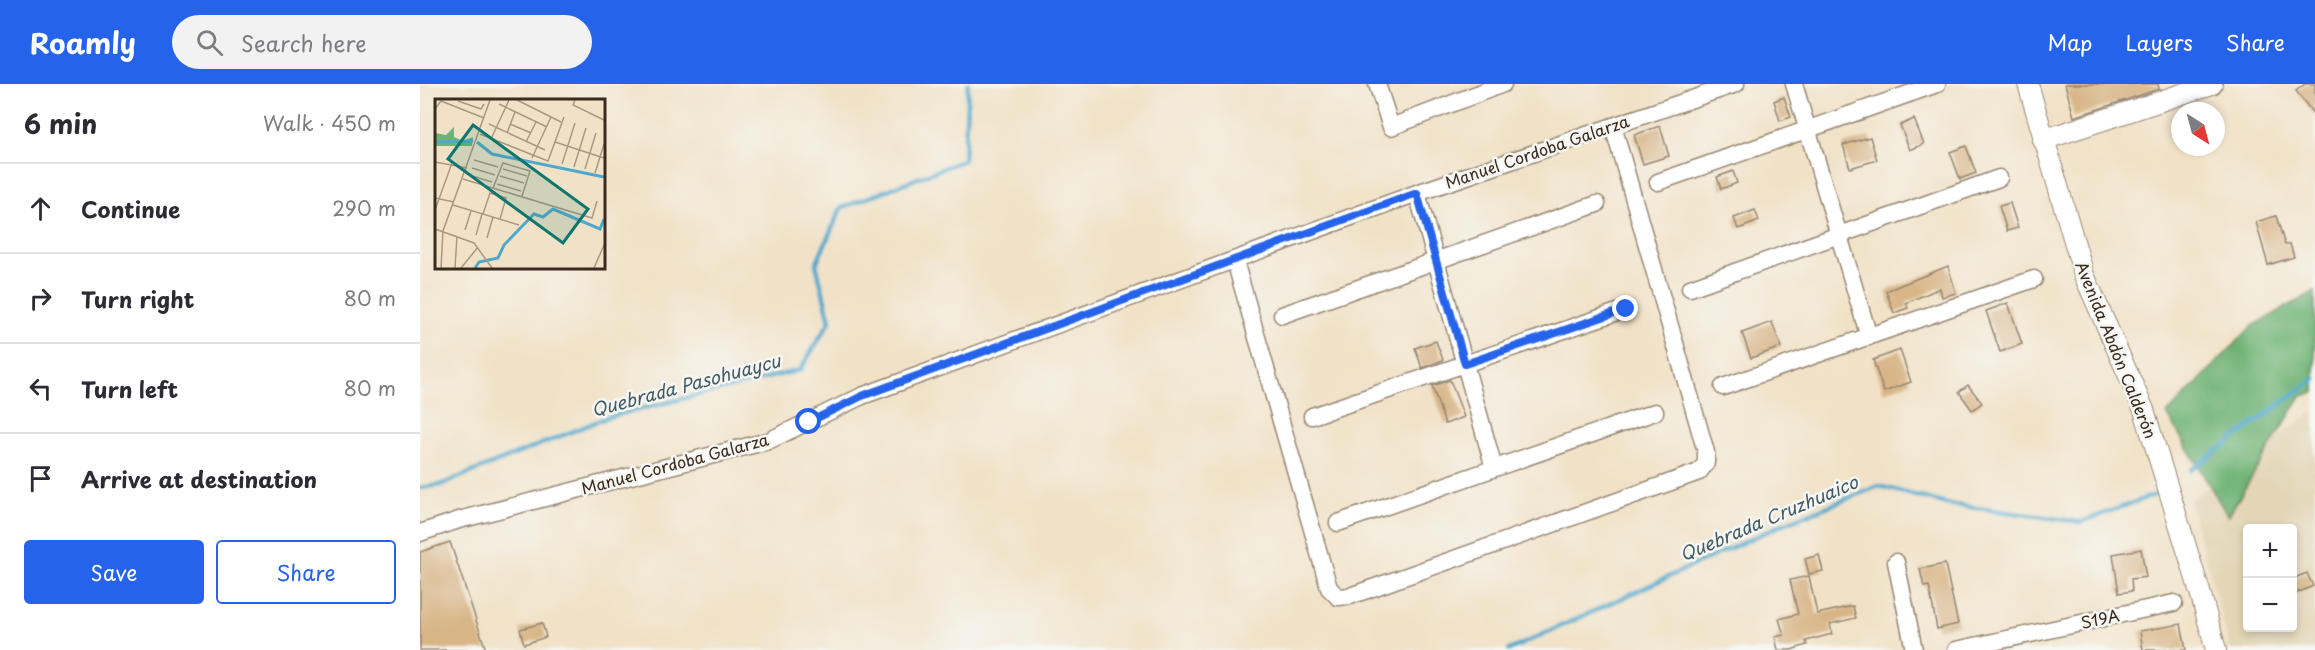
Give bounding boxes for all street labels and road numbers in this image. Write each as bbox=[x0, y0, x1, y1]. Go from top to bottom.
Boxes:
street label: Manuel Cordoba Galarza bbox=[1441, 108, 1632, 194]
street label: Avenida Abdón Calderón bbox=[2070, 257, 2163, 442]
street label: Manuel Cordoba Galarza bbox=[578, 426, 771, 500]
street label: S19A bbox=[2078, 602, 2121, 634]

